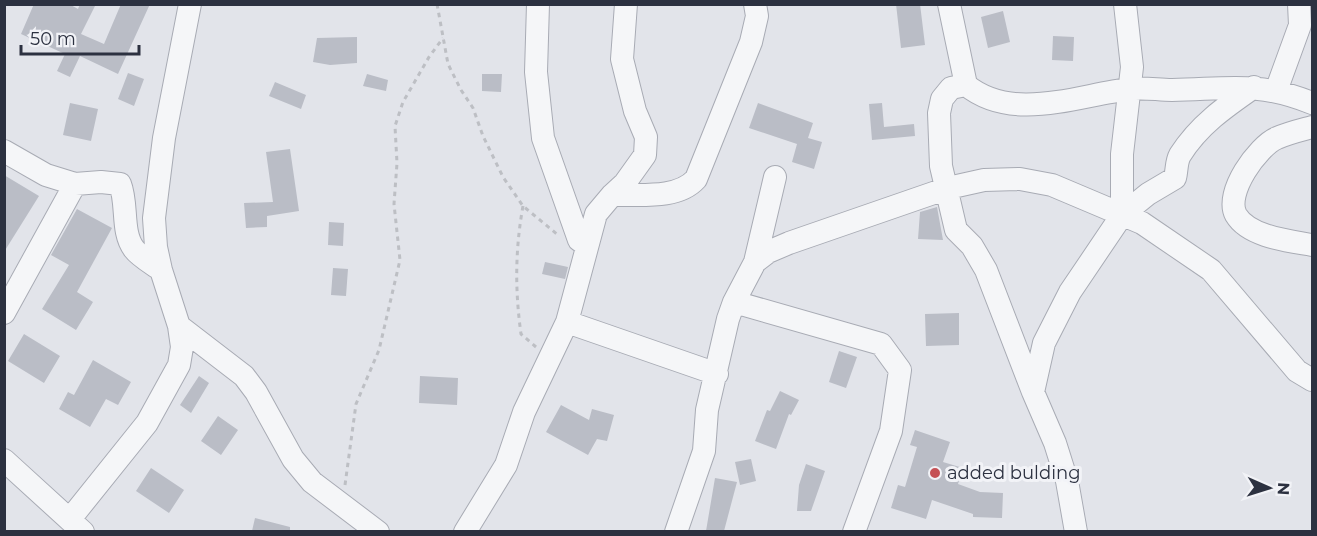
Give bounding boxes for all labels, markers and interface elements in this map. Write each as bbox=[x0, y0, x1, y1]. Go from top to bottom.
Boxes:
scale bar bbox=[21, 18, 140, 56]
text: 50 m bbox=[30, 28, 76, 50]
north arrow bbox=[1239, 458, 1299, 518]
place label: added bulding bbox=[947, 462, 1081, 484]
marker: added bulding bbox=[928, 466, 942, 480]
text: N bbox=[1274, 482, 1293, 496]

